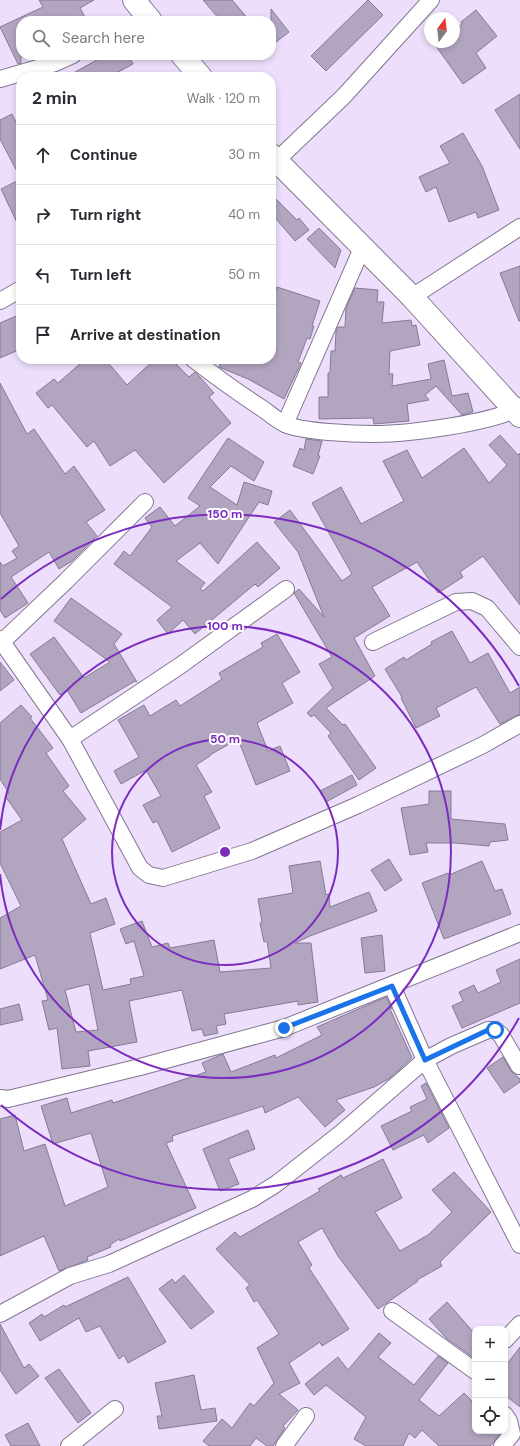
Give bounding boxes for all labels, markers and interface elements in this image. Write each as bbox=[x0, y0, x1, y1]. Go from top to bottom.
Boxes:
north arrow bbox=[424, 12, 460, 48]
search box bbox=[16, 16, 276, 60]
icon: search bbox=[30, 27, 52, 49]
text: Search here bbox=[62, 28, 145, 48]
text: 2 min bbox=[32, 87, 77, 109]
text: Walk · 120 m bbox=[187, 90, 260, 107]
icon: ahead bbox=[32, 144, 54, 166]
text: Continue bbox=[70, 145, 138, 165]
text: 30 m bbox=[228, 146, 260, 163]
icon: right bbox=[32, 204, 54, 226]
text: Turn right bbox=[70, 205, 141, 225]
text: 40 m bbox=[228, 206, 260, 223]
icon: left bbox=[32, 264, 54, 286]
text: Turn left bbox=[70, 265, 131, 285]
text: 50 m bbox=[228, 266, 260, 283]
icon: arrive bbox=[32, 324, 54, 346]
text: Arrive at destination bbox=[70, 325, 221, 345]
text: 150 m bbox=[208, 506, 242, 522]
text: 100 m bbox=[207, 618, 243, 634]
text: 50 m bbox=[210, 731, 240, 747]
centre of rings bbox=[218, 845, 232, 859]
route end bbox=[275, 1019, 293, 1037]
route start bbox=[486, 1021, 504, 1039]
map controls bbox=[472, 1326, 508, 1434]
button: + bbox=[472, 1326, 508, 1362]
button: − bbox=[472, 1362, 508, 1398]
button: locate bbox=[472, 1398, 508, 1434]

